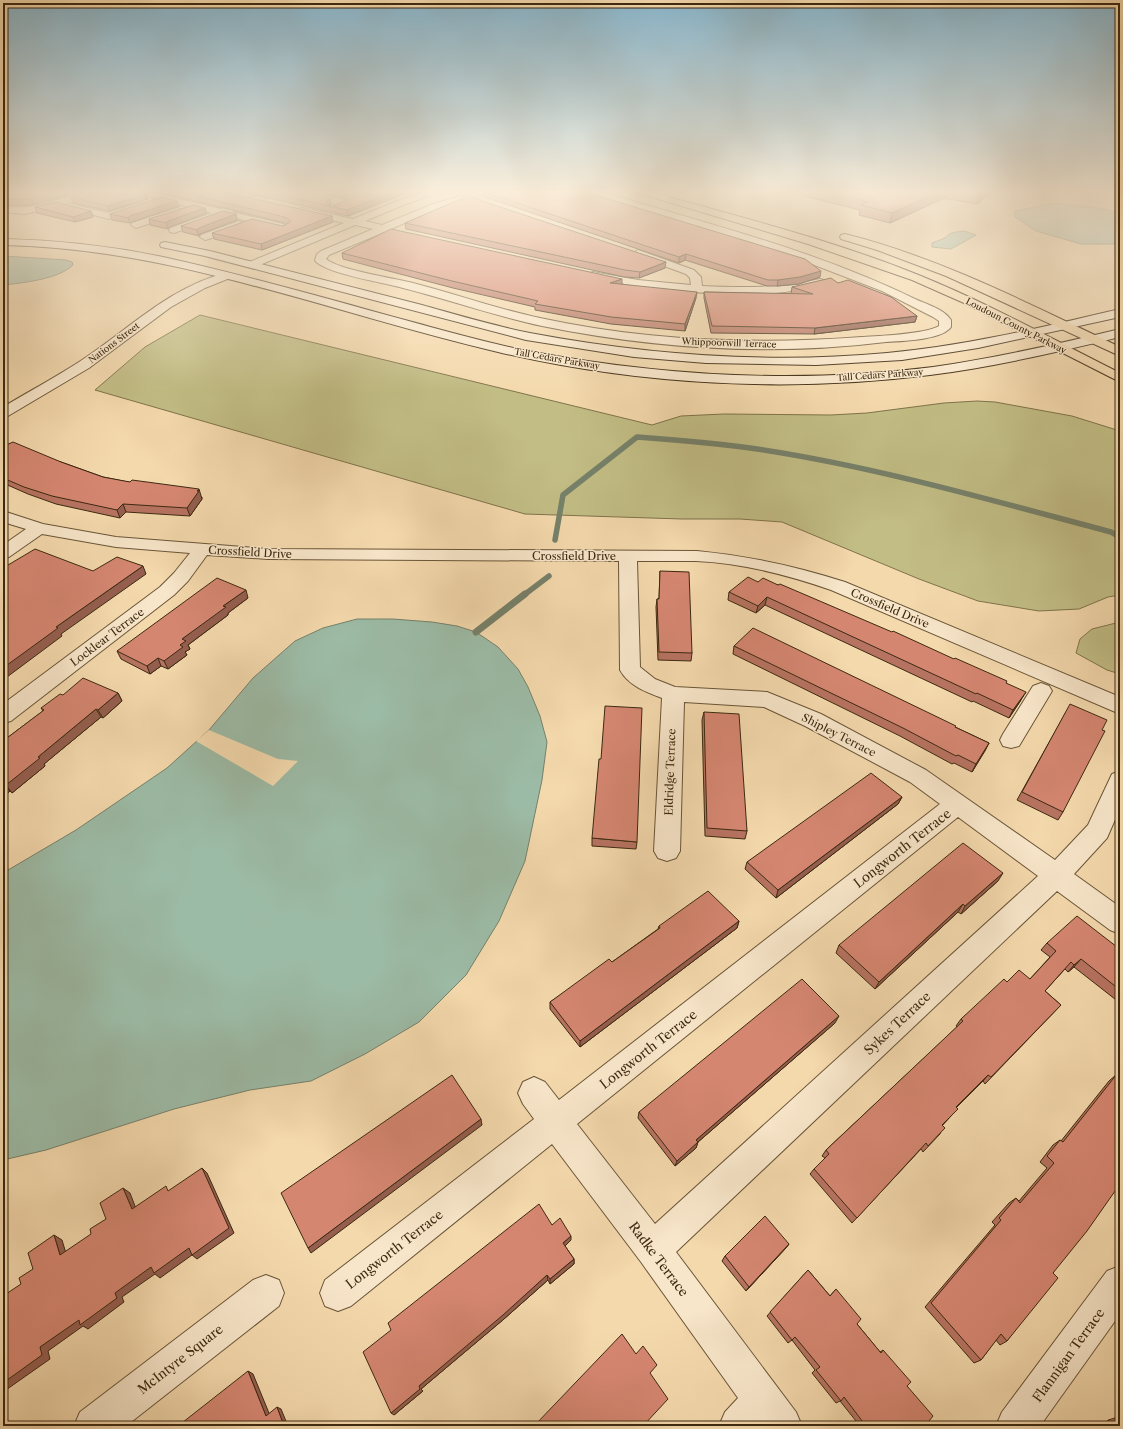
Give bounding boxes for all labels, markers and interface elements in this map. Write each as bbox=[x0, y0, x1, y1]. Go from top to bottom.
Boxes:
street label: Loudoun County Parkway bbox=[964, 295, 1069, 356]
street label: Nations Street bbox=[86, 319, 142, 365]
street label: Whippoorwill Terrace bbox=[680, 335, 777, 350]
street label: Tall Cedars Parkway bbox=[513, 346, 602, 372]
street label: Tall Cedars Parkway bbox=[836, 366, 925, 383]
street label: Crossfield Drive bbox=[208, 543, 292, 561]
street label: Crossfield Drive bbox=[532, 549, 616, 563]
street label: Crossfield Drive bbox=[849, 585, 931, 631]
street label: Locklear Terrace bbox=[67, 605, 147, 669]
street label: Shipley Terrace bbox=[799, 710, 879, 760]
street label: Eldridge Terrace bbox=[661, 728, 679, 816]
street label: Longworth Terrace bbox=[850, 805, 954, 891]
street label: Sykes Terrace bbox=[860, 988, 934, 1058]
street label: Longworth Terrace bbox=[596, 1006, 700, 1092]
street label: Longworth Terrace bbox=[342, 1206, 446, 1292]
street label: Radke Terrace bbox=[626, 1219, 692, 1299]
street label: Flannigan Terrace bbox=[1029, 1305, 1107, 1405]
street label: McIntyre Square bbox=[134, 1321, 226, 1397]

